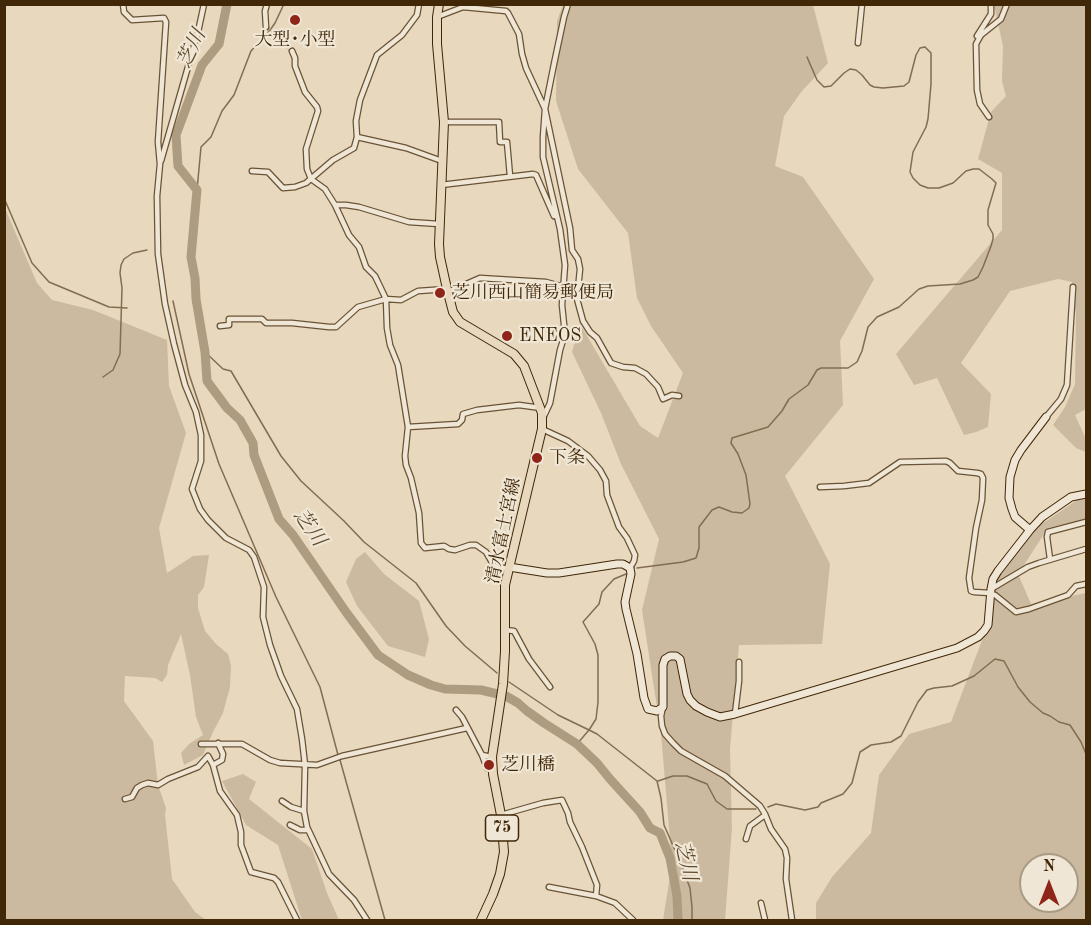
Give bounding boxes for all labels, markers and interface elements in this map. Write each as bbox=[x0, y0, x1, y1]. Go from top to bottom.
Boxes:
marker: 大型･小型 bbox=[288, 13, 302, 27]
water label: 芝川 bbox=[172, 26, 212, 72]
place label: 大型･小型 bbox=[255, 29, 335, 51]
place label: 芝川西山簡易郵便局 bbox=[452, 282, 614, 304]
marker: 芝川西山簡易郵便局 bbox=[433, 286, 447, 300]
place label: ENEOS bbox=[519, 325, 581, 347]
marker: ENEOS bbox=[500, 329, 514, 343]
place label: 下条 bbox=[549, 447, 585, 469]
marker: 下条 bbox=[530, 451, 544, 465]
street label: 清水富士宮線 bbox=[482, 476, 526, 586]
water label: 芝川 bbox=[288, 505, 330, 551]
place label: 芝川橋 bbox=[501, 754, 555, 776]
marker: 芝川橋 bbox=[482, 758, 496, 772]
road number: 75 bbox=[486, 815, 518, 841]
water label: 芝川 bbox=[669, 839, 701, 883]
north arrow bbox=[1019, 853, 1079, 913]
text: N bbox=[1043, 859, 1055, 875]

